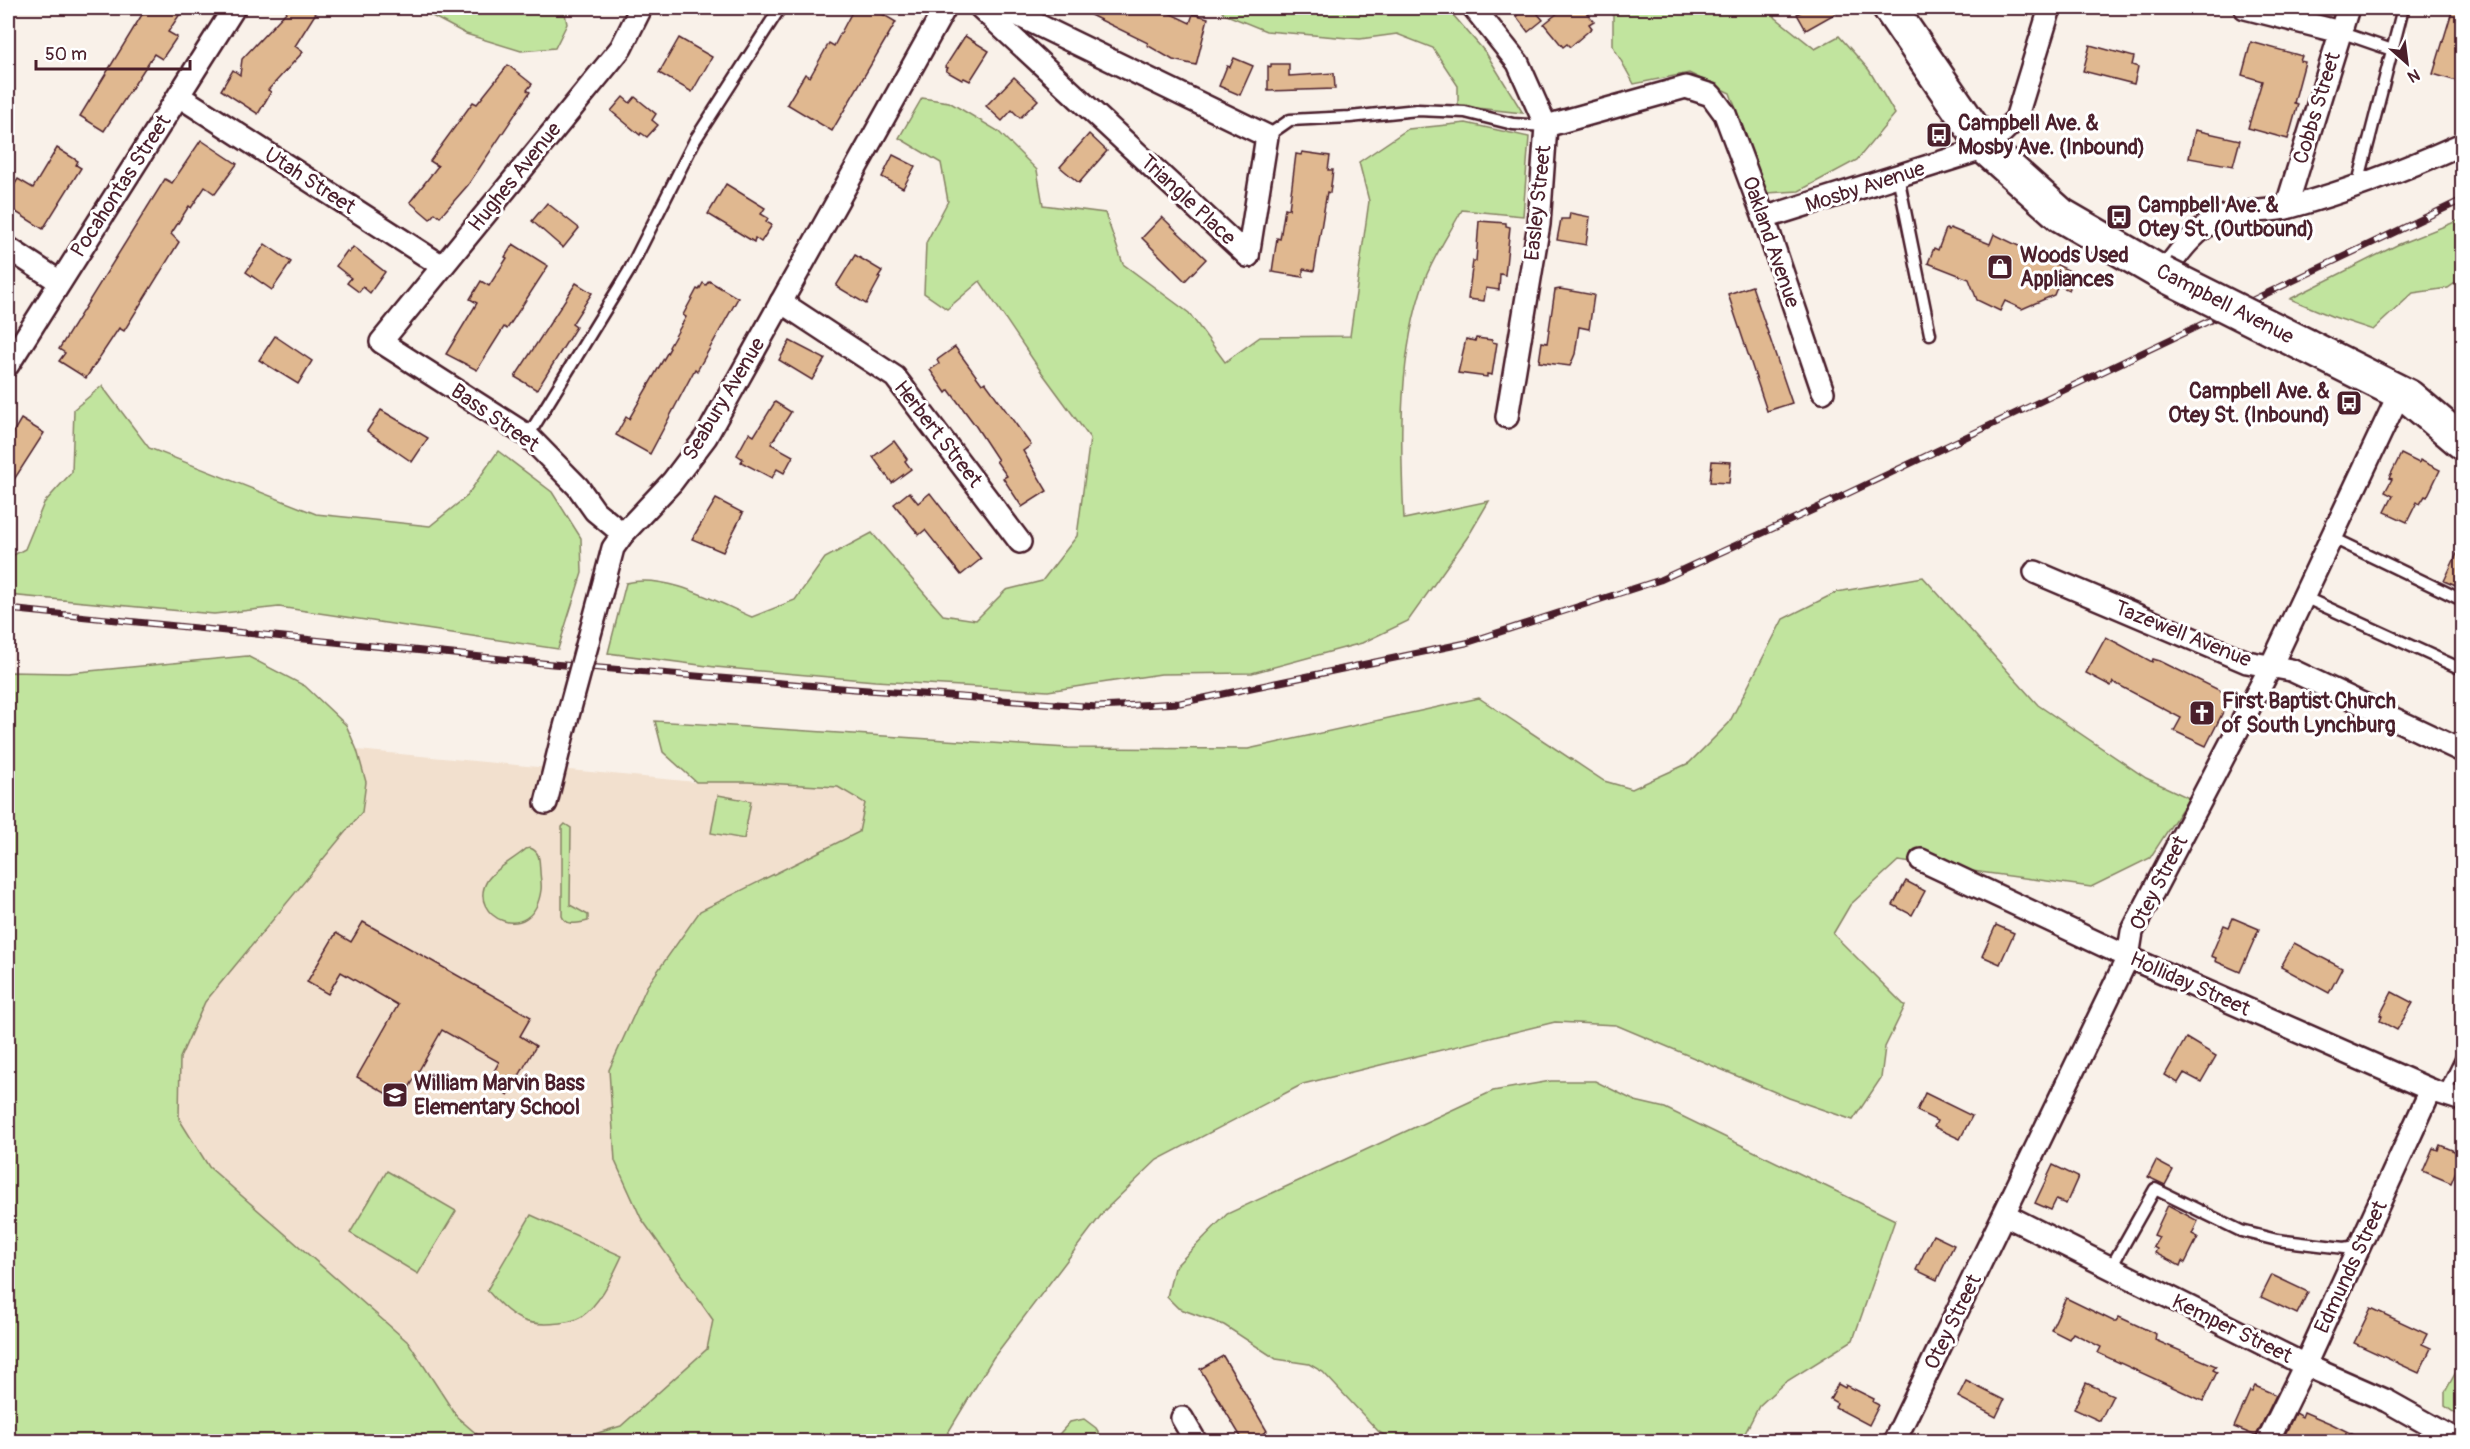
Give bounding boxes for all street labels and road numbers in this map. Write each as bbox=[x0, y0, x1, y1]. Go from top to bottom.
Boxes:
street label: Cobbs Street bbox=[2287, 48, 2347, 167]
street label: Pocahontas Street bbox=[65, 109, 178, 263]
street label: Hughes Avenue bbox=[463, 116, 568, 237]
street label: Utah Street bbox=[259, 141, 361, 221]
street label: Easley Street bbox=[1519, 143, 1558, 262]
street label: Triangle Place bbox=[1134, 149, 1242, 252]
street label: Mosby Avenue bbox=[1802, 155, 1929, 219]
street label: Oakland Avenue bbox=[1736, 173, 1806, 312]
street label: Campbell Avenue bbox=[2152, 258, 2299, 351]
street label: Seabury Avenue bbox=[677, 332, 772, 465]
street label: Herbert Street bbox=[888, 375, 989, 493]
street label: Bass Street bbox=[446, 378, 545, 459]
street label: Tazewell Avenue bbox=[2111, 594, 2256, 674]
street label: Otey Street bbox=[2124, 831, 2195, 935]
street label: Holliday Street bbox=[2126, 945, 2255, 1023]
street label: Edmunds Street bbox=[2308, 1196, 2394, 1338]
street label: Otey Street bbox=[1918, 1269, 1988, 1374]
street label: Kemper Street bbox=[2167, 1288, 2297, 1370]

